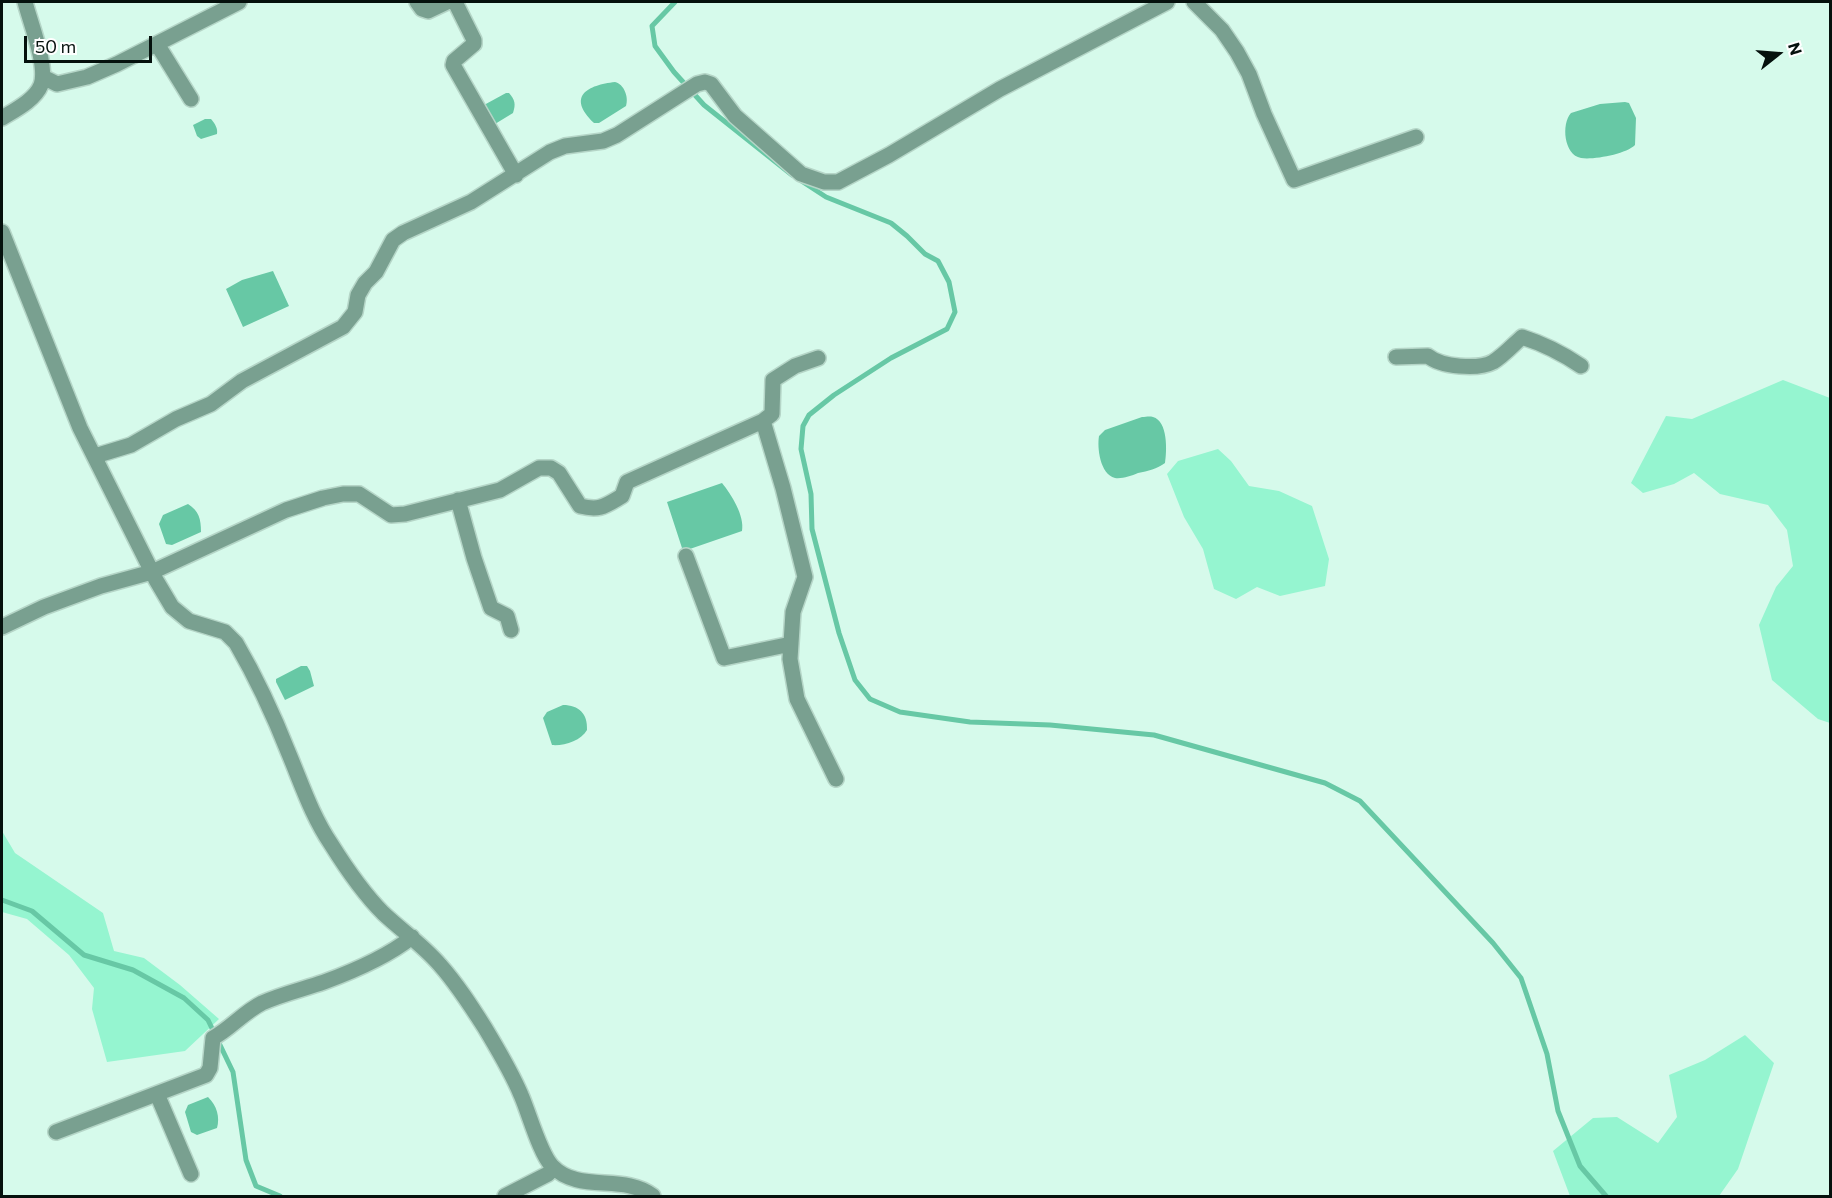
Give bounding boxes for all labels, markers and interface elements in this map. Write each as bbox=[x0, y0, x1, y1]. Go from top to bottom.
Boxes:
scale bar bbox=[27, 24, 154, 62]
north arrow bbox=[1748, 24, 1808, 84]
text: 50 m bbox=[35, 35, 76, 57]
text: N bbox=[1785, 40, 1807, 57]

